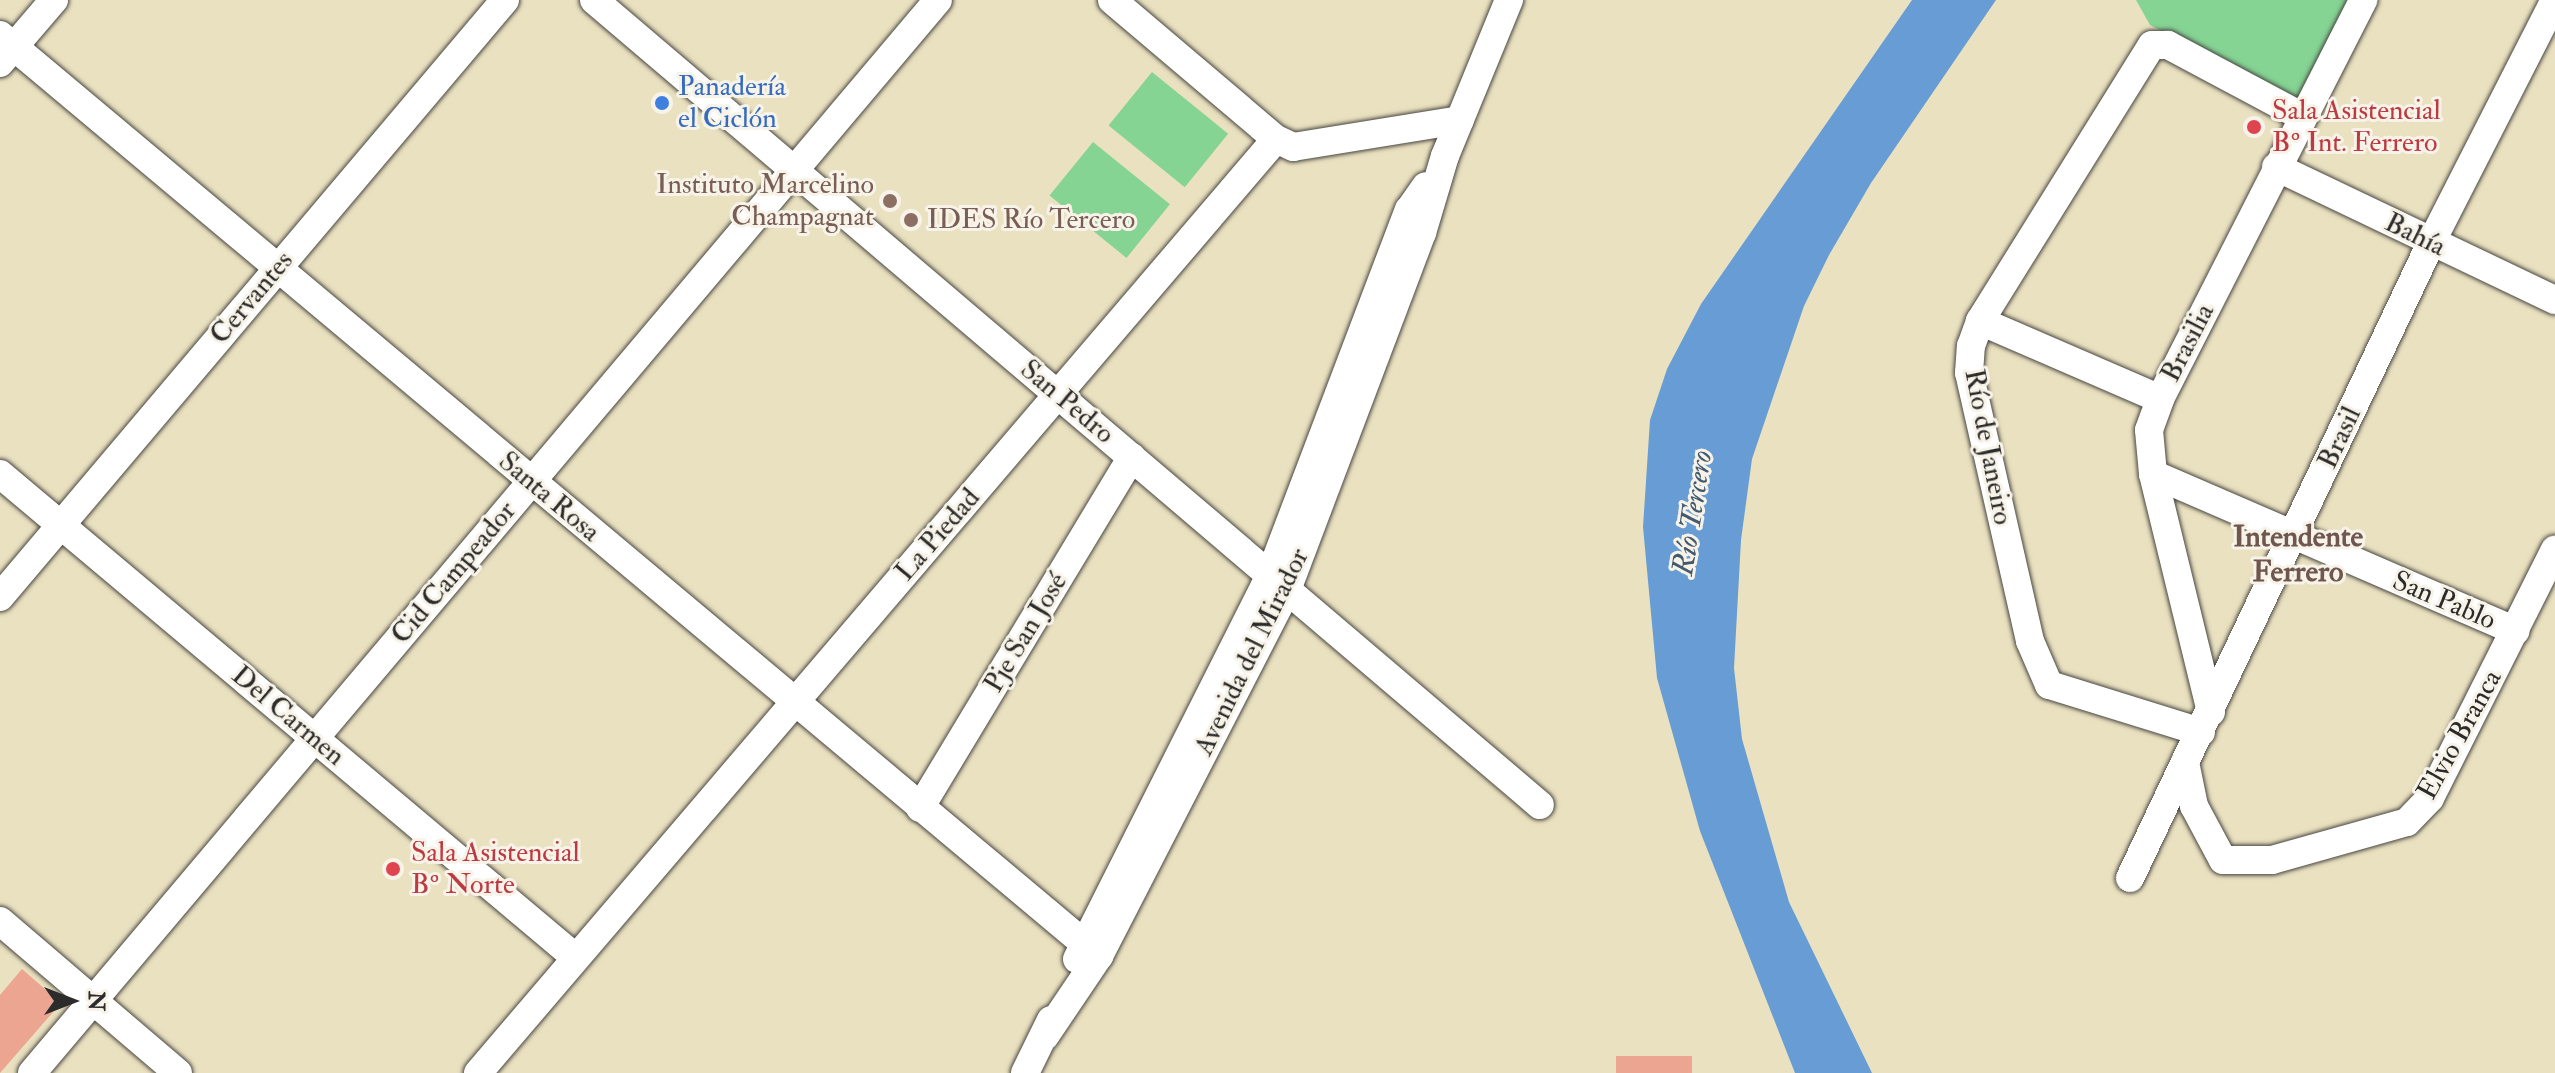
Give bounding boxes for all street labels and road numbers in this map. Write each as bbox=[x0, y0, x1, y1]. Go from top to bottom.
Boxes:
street label: Bahía bbox=[2379, 206, 2451, 264]
street label: Cervantes bbox=[203, 245, 301, 351]
street label: Brasilia bbox=[2154, 298, 2222, 388]
street label: San Pedro bbox=[1013, 353, 1121, 451]
street label: Río de Janeiro bbox=[1956, 366, 2020, 528]
street label: Brasil bbox=[2311, 402, 2369, 474]
street label: Santa Rosa bbox=[491, 445, 607, 549]
street label: La Piedad bbox=[889, 482, 987, 588]
street label: Cid Campeador bbox=[385, 495, 523, 651]
street label: Avenida del Mirador bbox=[1187, 543, 1317, 761]
street label: San Pablo bbox=[2387, 564, 2501, 638]
street label: Pje San José bbox=[977, 567, 1075, 699]
street label: Del Carmen bbox=[224, 659, 352, 773]
street label: Elvio Branca bbox=[2411, 664, 2509, 806]

